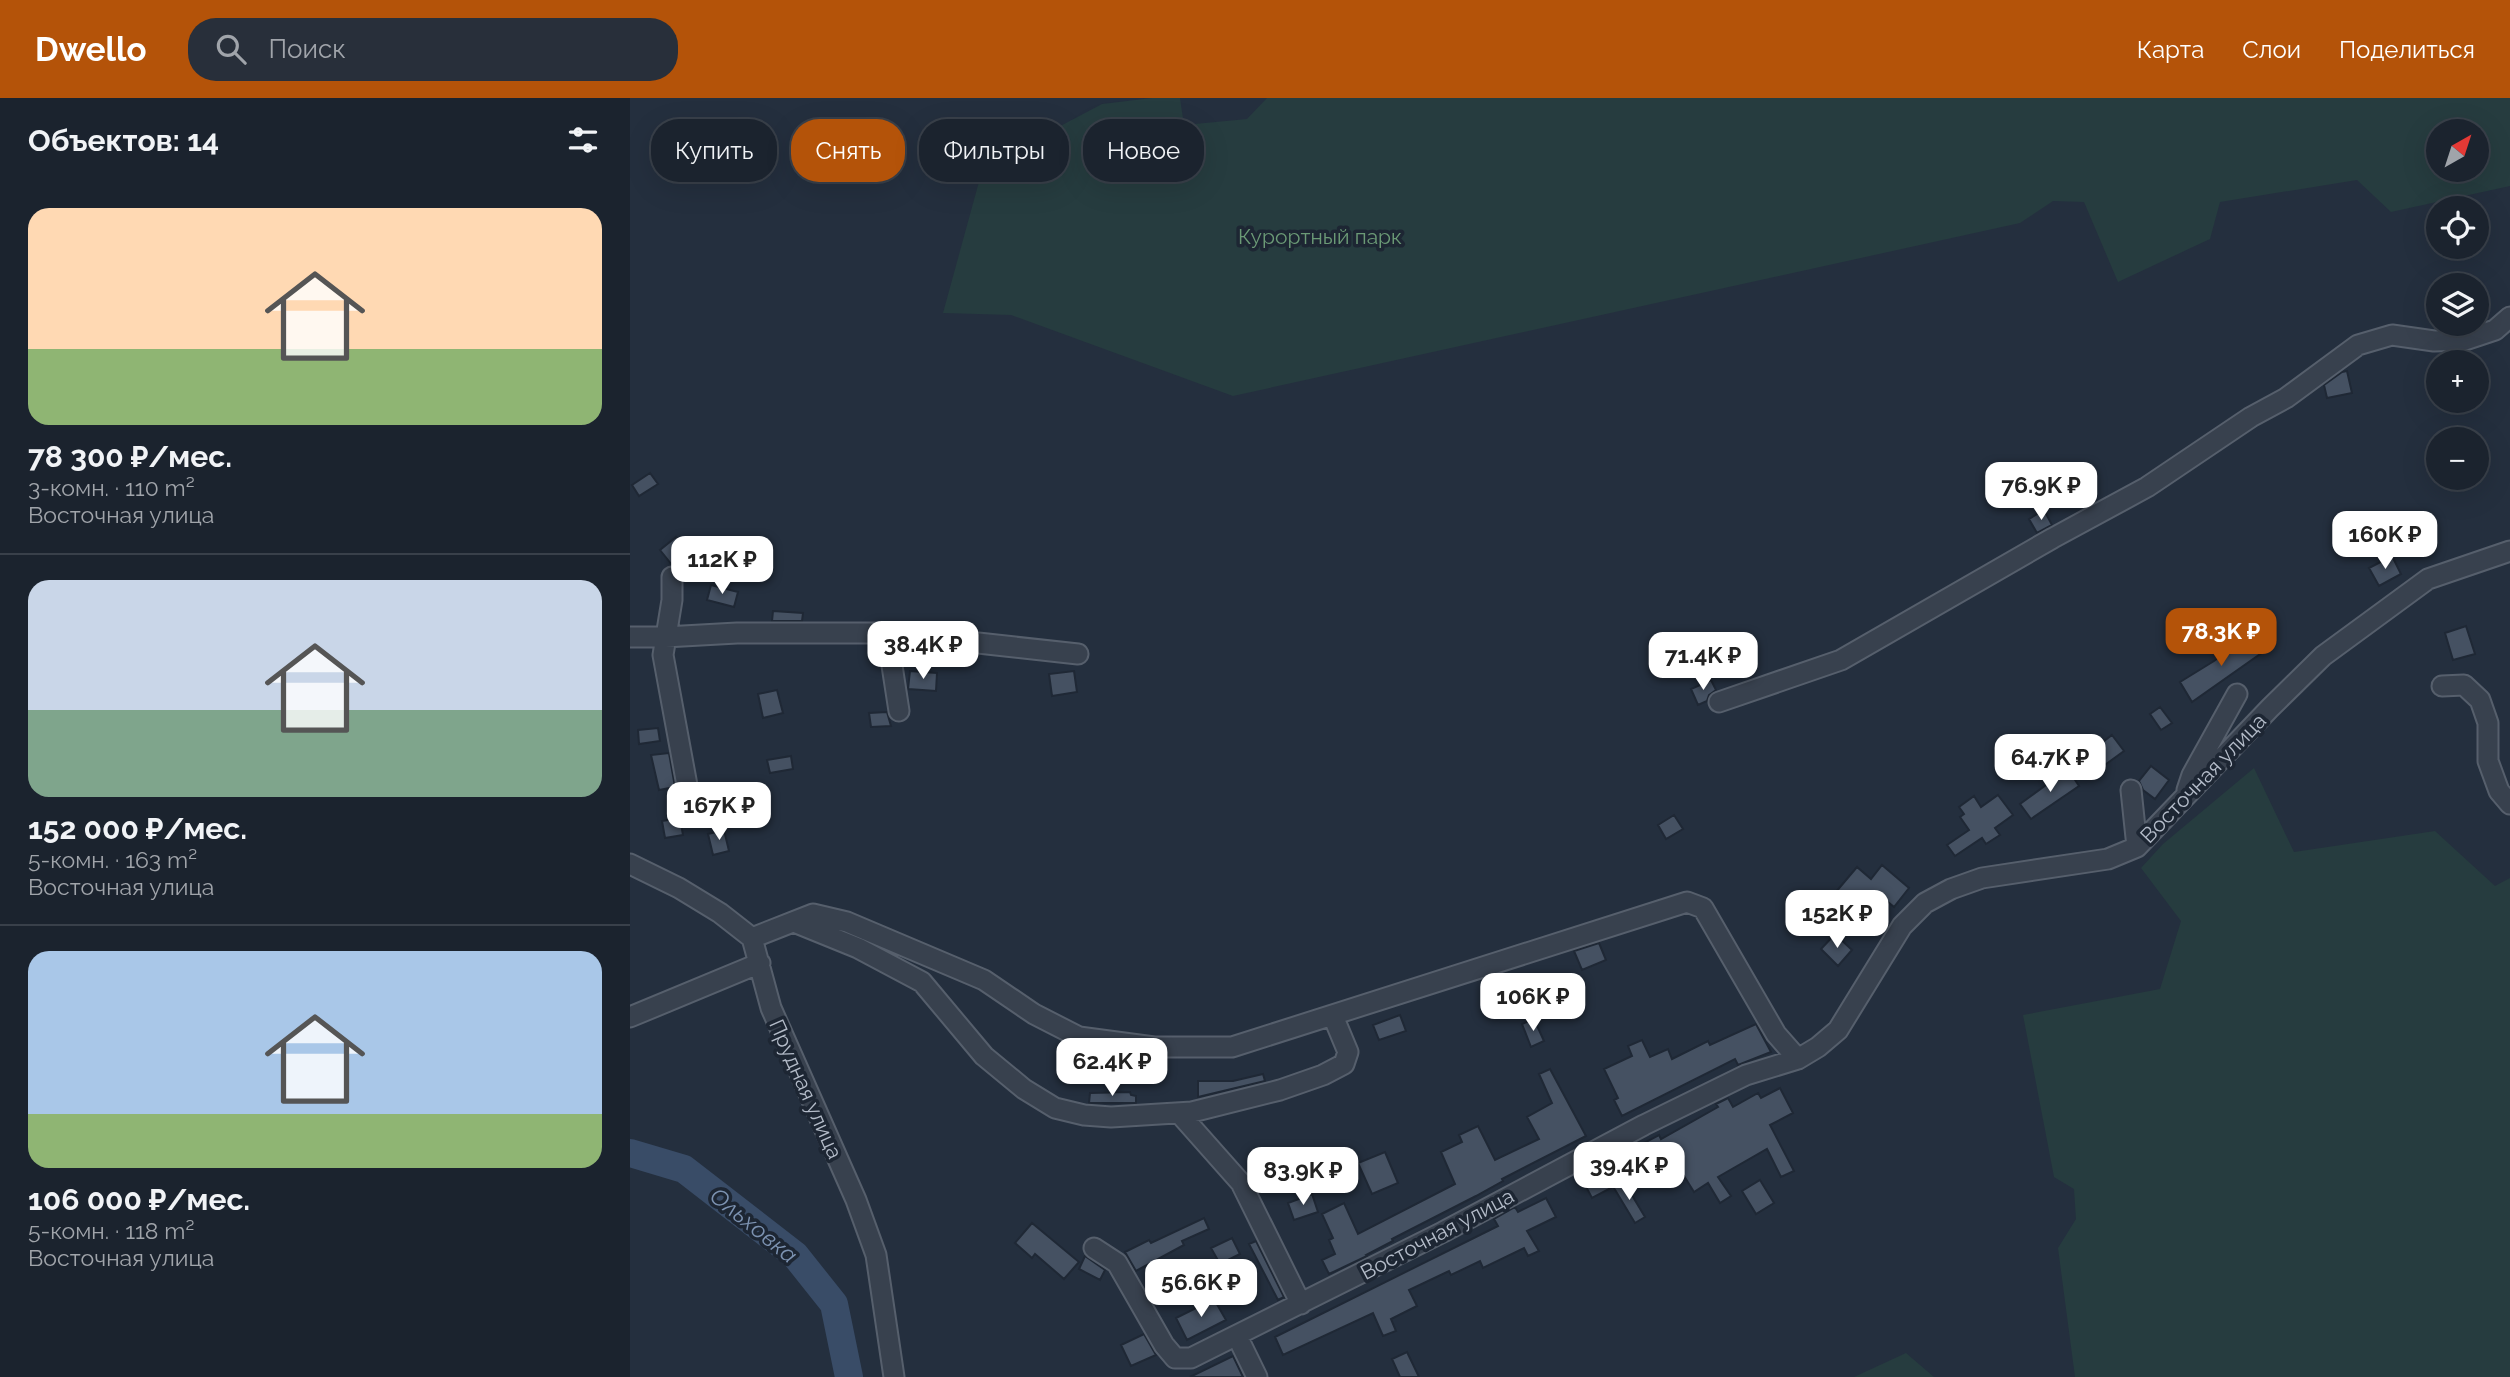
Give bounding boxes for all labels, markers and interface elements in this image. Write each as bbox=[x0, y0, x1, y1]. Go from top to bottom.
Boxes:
search box bbox=[188, 18, 678, 81]
text: Dwello bbox=[35, 30, 146, 69]
icon: search bbox=[212, 30, 250, 68]
text: Поиск bbox=[268, 34, 346, 64]
text: Карта bbox=[2137, 35, 2204, 64]
text: Слои bbox=[2242, 35, 2301, 64]
text: Поделиться bbox=[2339, 35, 2475, 64]
chip: Купить bbox=[651, 119, 777, 182]
chip: Снять bbox=[791, 119, 905, 182]
chip: Фильтры bbox=[919, 119, 1069, 182]
chip: Новое bbox=[1083, 119, 1204, 182]
north arrow bbox=[2426, 119, 2488, 182]
map controls bbox=[2426, 119, 2489, 490]
icon: filters bbox=[564, 121, 602, 159]
text: Объектов: 14 bbox=[28, 123, 219, 158]
button: locate bbox=[2426, 196, 2489, 259]
park label: Курортный парк bbox=[1238, 224, 1402, 249]
icon: home bbox=[252, 253, 378, 379]
button: layers bbox=[2426, 273, 2489, 336]
button: + bbox=[2426, 350, 2489, 413]
button: − bbox=[2426, 427, 2489, 490]
text: 78 300 ₽/мес. bbox=[28, 439, 232, 474]
pin: 76.9K ₽ bbox=[1976, 462, 2106, 522]
text: 76.9K ₽ bbox=[2001, 471, 2081, 498]
text: 3-комн. · 110 m² bbox=[28, 474, 195, 501]
text: Восточная улица bbox=[28, 501, 214, 528]
pin: 160K ₽ bbox=[2328, 512, 2442, 571]
text: 160K ₽ bbox=[2348, 520, 2422, 547]
pin: 112K ₽ bbox=[665, 536, 779, 596]
text: 112K ₽ bbox=[687, 545, 757, 572]
pin: 78.3K ₽ bbox=[2156, 608, 2286, 668]
text: 78.3K ₽ bbox=[2182, 617, 2260, 644]
pin: 38.4K ₽ bbox=[858, 622, 988, 681]
icon: home bbox=[252, 625, 378, 751]
text: 38.4K ₽ bbox=[883, 630, 963, 657]
pin: 71.4K ₽ bbox=[1638, 632, 1768, 692]
text: 71.4K ₽ bbox=[1665, 641, 1741, 668]
street label: Восточная улица bbox=[2135, 708, 2271, 848]
pin: 64.7K ₽ bbox=[1985, 734, 2115, 794]
text: 64.7K ₽ bbox=[2011, 743, 2089, 770]
pin: 167K ₽ bbox=[662, 782, 776, 842]
text: 167K ₽ bbox=[683, 791, 755, 818]
text: 152 000 ₽/мес. bbox=[28, 811, 247, 846]
text: 5-комн. · 163 m² bbox=[28, 846, 197, 873]
text: Восточная улица bbox=[28, 873, 214, 900]
pin: 152K ₽ bbox=[1780, 890, 1894, 950]
text: 152K ₽ bbox=[1801, 899, 1873, 926]
pin: 106K ₽ bbox=[1476, 974, 1590, 1033]
text: 106K ₽ bbox=[1496, 982, 1570, 1009]
icon: home bbox=[252, 996, 378, 1122]
street label: Прудная улица bbox=[764, 1015, 848, 1163]
pin: 62.4K ₽ bbox=[1047, 1038, 1177, 1098]
text: 62.4K ₽ bbox=[1072, 1047, 1152, 1074]
pin: 39.4K ₽ bbox=[1564, 1142, 1694, 1202]
pin: 83.9K ₽ bbox=[1238, 1148, 1368, 1207]
text: 39.4K ₽ bbox=[1590, 1151, 1668, 1178]
text: 83.9K ₽ bbox=[1263, 1156, 1343, 1183]
text: 106 000 ₽/мес. bbox=[28, 1182, 250, 1217]
water label: Ольховка bbox=[705, 1182, 803, 1269]
street label: Восточная улица bbox=[1356, 1183, 1518, 1285]
text: 5-комн. · 118 m² bbox=[28, 1217, 194, 1244]
text: Восточная улица bbox=[28, 1244, 214, 1271]
pin: 56.6K ₽ bbox=[1136, 1260, 1266, 1319]
text: 56.6K ₽ bbox=[1161, 1268, 1241, 1295]

